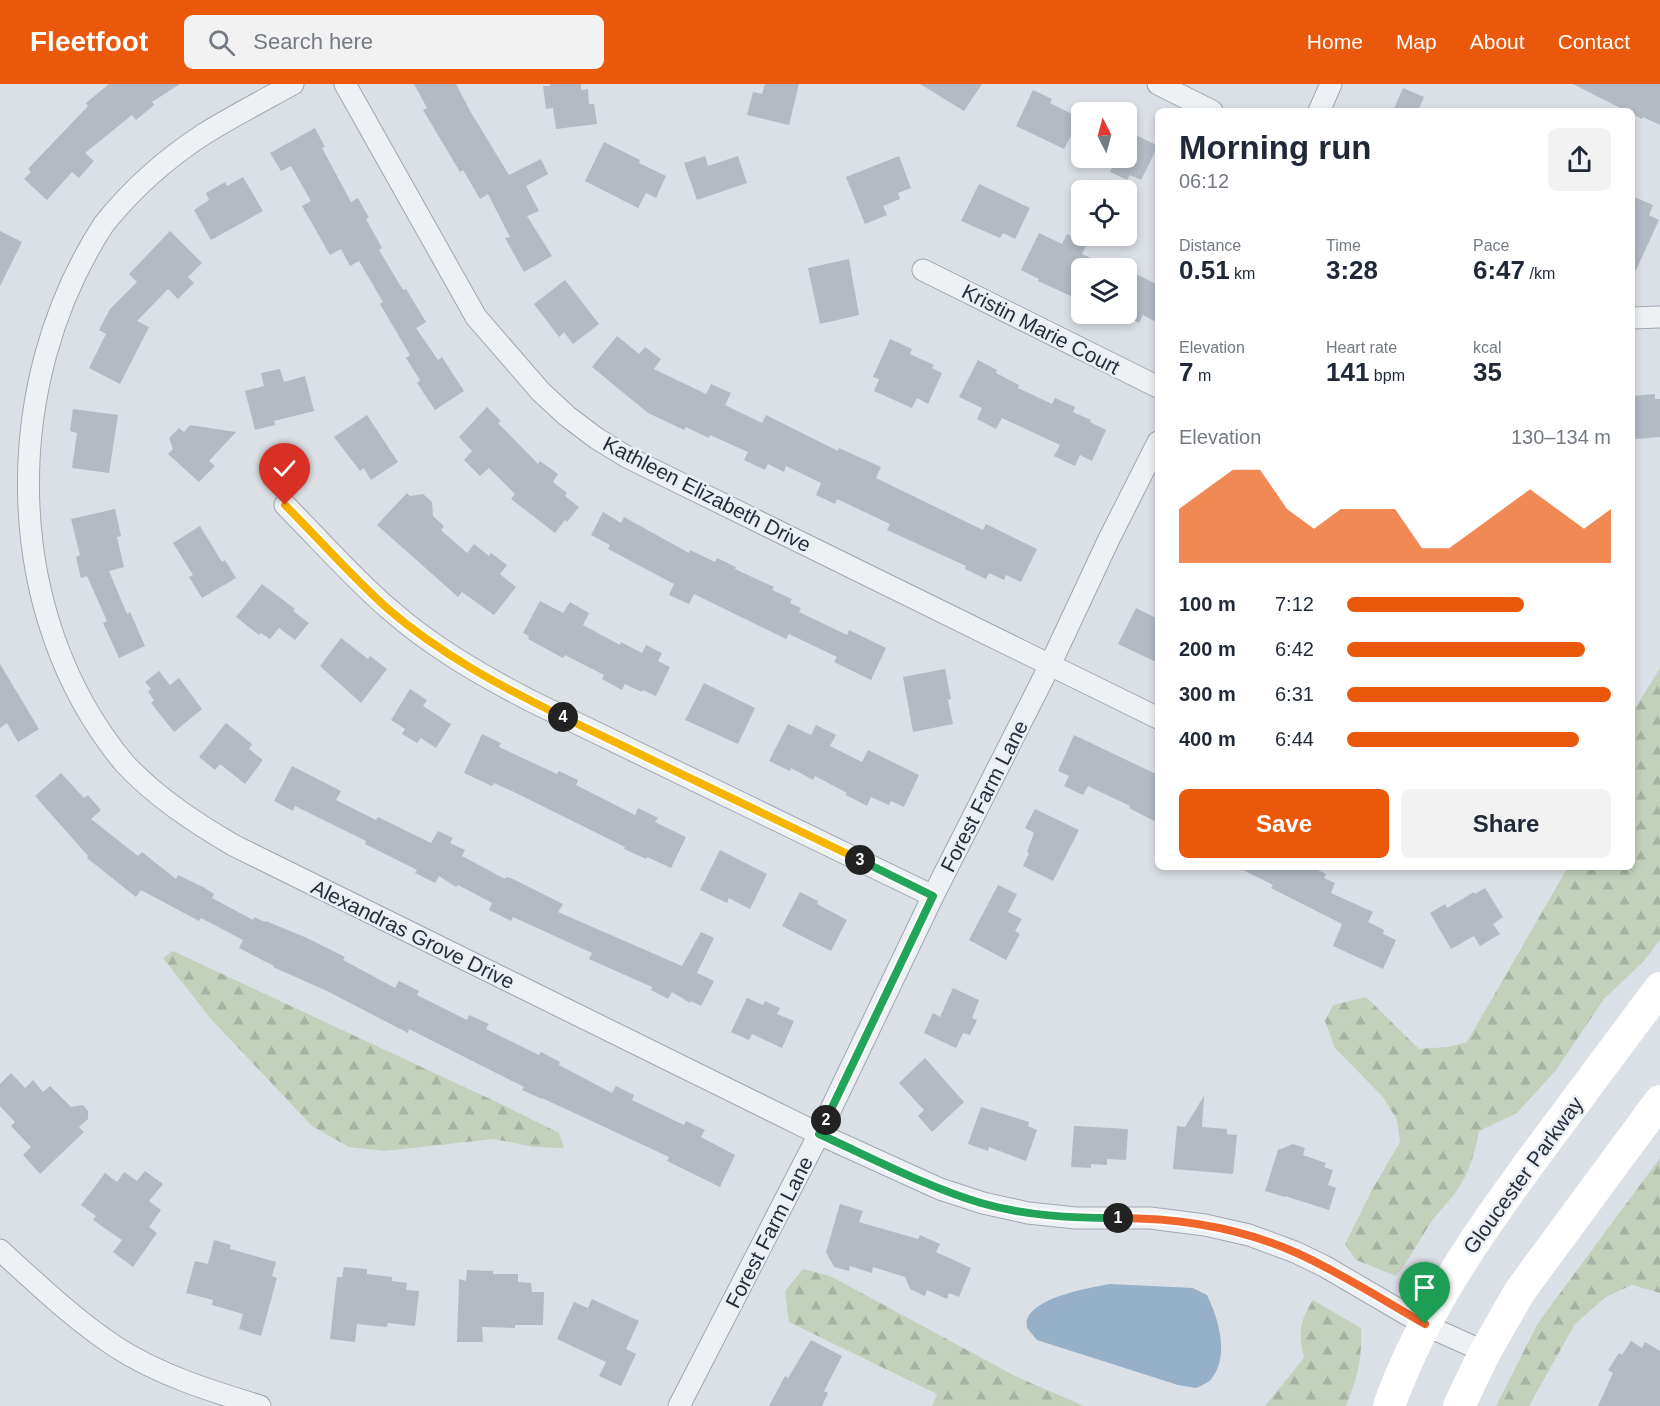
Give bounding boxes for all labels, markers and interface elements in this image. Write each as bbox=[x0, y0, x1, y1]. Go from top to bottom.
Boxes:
search box bbox=[184, 15, 604, 69]
text: Fleetfoot bbox=[30, 26, 148, 57]
icon: search bbox=[205, 26, 238, 59]
text: Search here bbox=[253, 29, 373, 54]
text: Home bbox=[1307, 30, 1363, 53]
text: Map bbox=[1396, 30, 1437, 53]
text: About bbox=[1470, 30, 1525, 53]
text: Contact bbox=[1558, 30, 1630, 53]
north arrow bbox=[1071, 102, 1137, 168]
map controls bbox=[1071, 102, 1137, 324]
button: share bbox=[1548, 128, 1611, 191]
text: Morning run bbox=[1179, 129, 1371, 166]
text: 06:12 bbox=[1179, 170, 1229, 192]
button: locate bbox=[1071, 180, 1137, 246]
text: Distance bbox=[1179, 237, 1241, 254]
text: Time bbox=[1326, 237, 1361, 254]
text: Pace bbox=[1473, 237, 1509, 254]
text: 0.51 bbox=[1179, 255, 1230, 285]
text: 3:28 bbox=[1326, 255, 1378, 285]
text: 6:47 bbox=[1473, 255, 1525, 285]
button: layers bbox=[1071, 258, 1137, 324]
text: km bbox=[1230, 265, 1255, 282]
text: /km bbox=[1525, 265, 1555, 282]
street label: Kristin Marie Court bbox=[958, 279, 1124, 379]
text: Elevation bbox=[1179, 339, 1245, 356]
text: Heart rate bbox=[1326, 339, 1397, 356]
text: kcal bbox=[1473, 339, 1501, 356]
text: 7 bbox=[1179, 357, 1193, 387]
text: 141 bbox=[1326, 357, 1369, 387]
text: 35 bbox=[1473, 357, 1502, 387]
text: m bbox=[1193, 367, 1211, 384]
text: bpm bbox=[1369, 367, 1405, 384]
text: Elevation bbox=[1179, 426, 1261, 448]
text: 130–134 m bbox=[1511, 426, 1611, 448]
street label: Kathleen Elizabeth Drive bbox=[599, 432, 815, 556]
pin bbox=[259, 443, 310, 505]
icon: check bbox=[268, 452, 301, 485]
text: 100 m bbox=[1179, 593, 1236, 615]
text: 7:12 bbox=[1275, 593, 1314, 615]
text: 200 m bbox=[1179, 638, 1236, 660]
text: 6:42 bbox=[1275, 638, 1314, 660]
text: 300 m bbox=[1179, 683, 1236, 705]
text: 6:31 bbox=[1275, 683, 1314, 705]
pin: 4 bbox=[548, 702, 578, 732]
text: 4 bbox=[559, 708, 567, 725]
street label: Forest Farm Lane bbox=[936, 716, 1032, 876]
text: 400 m bbox=[1179, 728, 1236, 750]
text: 6:44 bbox=[1275, 728, 1314, 750]
button: Save bbox=[1179, 789, 1389, 858]
button: Share bbox=[1401, 789, 1611, 858]
pin: 3 bbox=[845, 845, 875, 875]
text: 3 bbox=[856, 851, 864, 868]
street label: Alexandras Grove Drive bbox=[308, 875, 518, 993]
street label: Gloucester Parkway bbox=[1458, 1092, 1588, 1258]
pin: 2 bbox=[811, 1105, 841, 1135]
text: 2 bbox=[822, 1111, 830, 1128]
street label: Forest Farm Lane bbox=[721, 1152, 817, 1312]
pin: 1 bbox=[1103, 1203, 1133, 1233]
text: 1 bbox=[1114, 1209, 1122, 1226]
pin bbox=[1399, 1262, 1450, 1324]
icon: arrive bbox=[1408, 1271, 1441, 1304]

